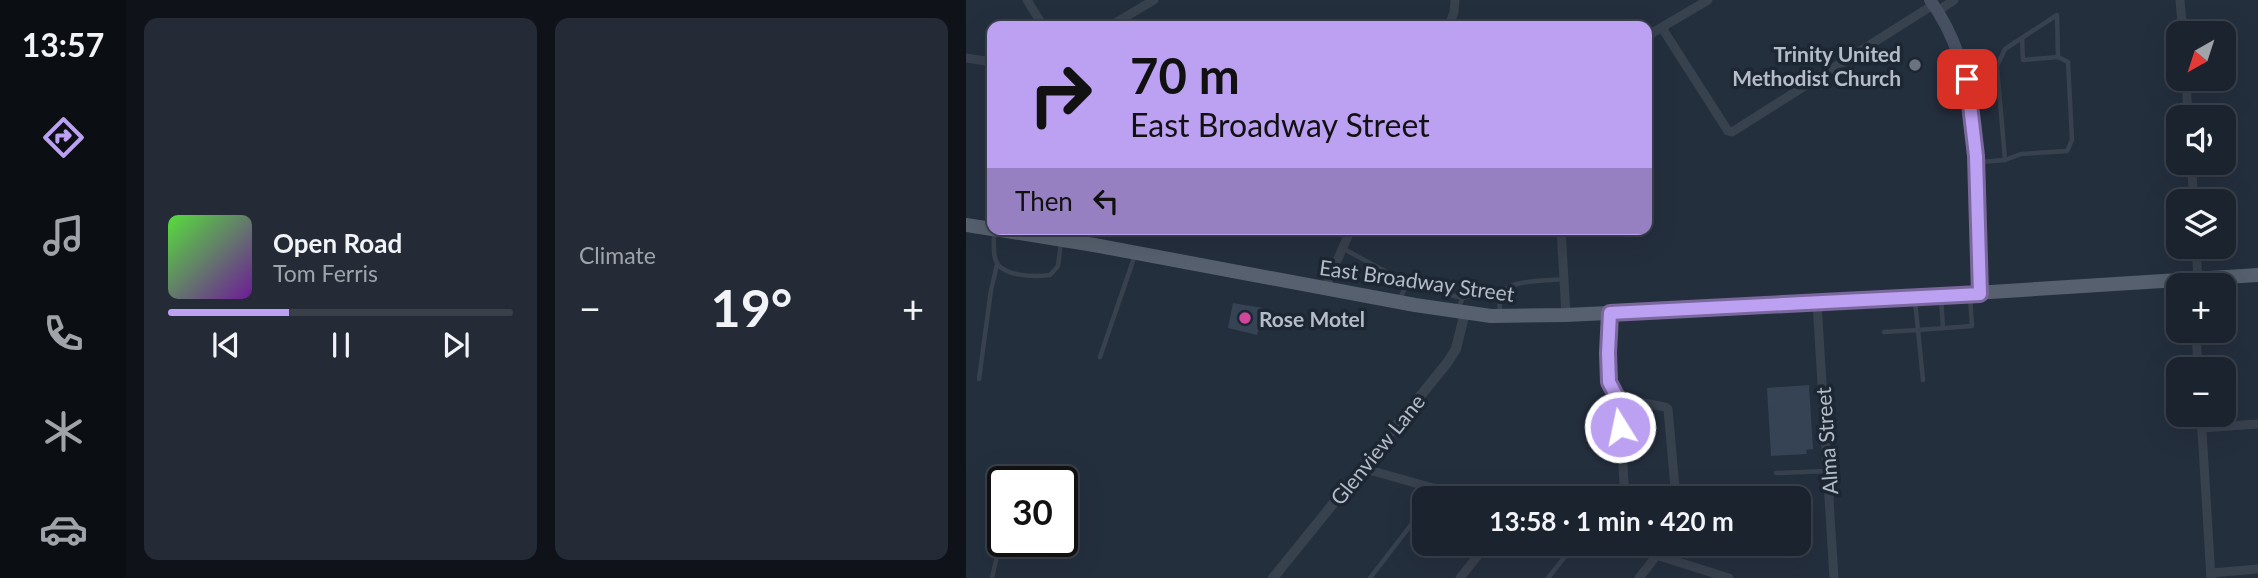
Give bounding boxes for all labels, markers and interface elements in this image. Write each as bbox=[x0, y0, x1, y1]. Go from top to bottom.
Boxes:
north arrow bbox=[2166, 21, 2236, 91]
map controls bbox=[2166, 21, 2236, 427]
text: 13:57 bbox=[22, 25, 104, 64]
place label: Trinity United Methodist Church bbox=[1732, 41, 1901, 90]
text: 70 m bbox=[1130, 46, 1240, 104]
icon: right bbox=[1015, 49, 1106, 140]
pin bbox=[1937, 49, 1997, 109]
marker: Trinity United Methodist Church bbox=[1907, 57, 1923, 73]
icon: arrive bbox=[1948, 60, 1986, 98]
text: East Broadway Street bbox=[1130, 105, 1430, 144]
button: sound bbox=[2166, 105, 2236, 175]
icon: directions bbox=[39, 113, 88, 162]
icon: left bbox=[1087, 182, 1125, 220]
text: Then bbox=[1015, 185, 1073, 217]
button: layers bbox=[2166, 189, 2236, 259]
icon: music bbox=[39, 211, 88, 260]
text: Open Road bbox=[273, 227, 402, 259]
text: Climate bbox=[579, 241, 656, 269]
street label: East Broadway Street bbox=[1318, 254, 1517, 306]
text: Tom Ferris bbox=[273, 259, 378, 287]
button: + bbox=[2166, 273, 2236, 343]
text: 19° bbox=[711, 276, 792, 338]
text: − bbox=[579, 285, 601, 331]
text: + bbox=[902, 285, 924, 331]
place label: Rose Motel bbox=[1259, 306, 1365, 331]
icon: phone bbox=[39, 309, 88, 358]
marker: Rose Motel bbox=[1237, 310, 1253, 326]
icon: previous bbox=[207, 326, 245, 364]
icon: pause bbox=[322, 326, 360, 364]
icon: next bbox=[437, 326, 475, 364]
button: − bbox=[2166, 357, 2236, 427]
street label: Alma Street bbox=[1810, 386, 1842, 495]
street label: Glenview Lane bbox=[1325, 389, 1429, 509]
position arrow bbox=[1583, 390, 1657, 464]
icon: climate bbox=[39, 407, 88, 456]
speed limit sign: 30 bbox=[987, 466, 1078, 557]
icon: car bbox=[39, 505, 88, 554]
text: 13:58 · 1 min · 420 m bbox=[1489, 505, 1734, 537]

